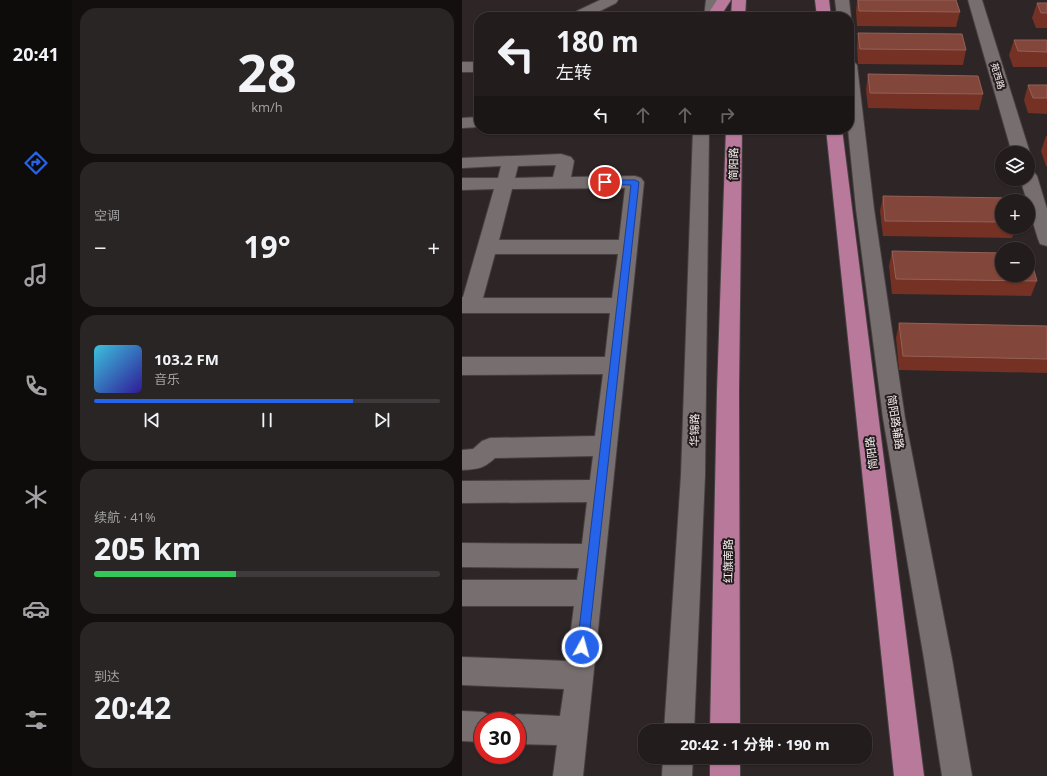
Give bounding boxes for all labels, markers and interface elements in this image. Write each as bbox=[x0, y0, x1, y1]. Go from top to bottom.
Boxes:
text: 180 m bbox=[556, 22, 639, 60]
icon: left bbox=[490, 28, 542, 80]
text: 28 bbox=[237, 36, 297, 107]
text: 20:41 bbox=[13, 42, 59, 66]
text: 左转 bbox=[556, 60, 592, 84]
street label: 苑西路 bbox=[988, 61, 1008, 91]
text: km/h bbox=[251, 98, 283, 116]
icon: left bbox=[590, 104, 612, 126]
icon: ahead bbox=[632, 104, 654, 126]
icon: ahead bbox=[674, 104, 696, 126]
icon: right bbox=[716, 104, 738, 126]
map controls bbox=[995, 146, 1035, 282]
button: layers bbox=[995, 146, 1035, 186]
street label: 简阳路 bbox=[725, 147, 741, 181]
icon: directions bbox=[22, 149, 50, 177]
pin bbox=[588, 165, 622, 199]
icon: arrive bbox=[594, 171, 616, 193]
button: + bbox=[995, 194, 1035, 234]
text: 空调 bbox=[94, 206, 120, 224]
text: 19° bbox=[243, 226, 291, 267]
text: − bbox=[94, 232, 107, 262]
text: + bbox=[427, 232, 440, 262]
button: − bbox=[995, 242, 1035, 282]
icon: music bbox=[22, 261, 50, 289]
text: 103.2 FM bbox=[154, 349, 219, 369]
text: 音乐 bbox=[154, 370, 180, 388]
icon: phone bbox=[22, 372, 50, 400]
street label: 简阳路辅路 bbox=[884, 394, 908, 450]
icon: previous bbox=[141, 409, 163, 431]
icon: pause bbox=[256, 409, 278, 431]
icon: next bbox=[371, 409, 393, 431]
street label: 华锦路 bbox=[686, 413, 702, 447]
street label: 简阳路 bbox=[862, 436, 880, 470]
icon: climate bbox=[22, 483, 50, 511]
text: 续航 · 41% bbox=[94, 508, 156, 526]
text: 205 km bbox=[94, 528, 201, 569]
street label: 红旗南路 bbox=[720, 539, 735, 583]
icon: car bbox=[22, 595, 50, 623]
position arrow bbox=[561, 626, 603, 668]
text: 到达 bbox=[94, 667, 120, 685]
text: 20:42 bbox=[94, 687, 171, 728]
icon: filters bbox=[22, 706, 50, 734]
speed limit sign: 30 bbox=[474, 712, 526, 764]
text: 20:42 · 1 分钟 · 190 m bbox=[680, 734, 830, 754]

